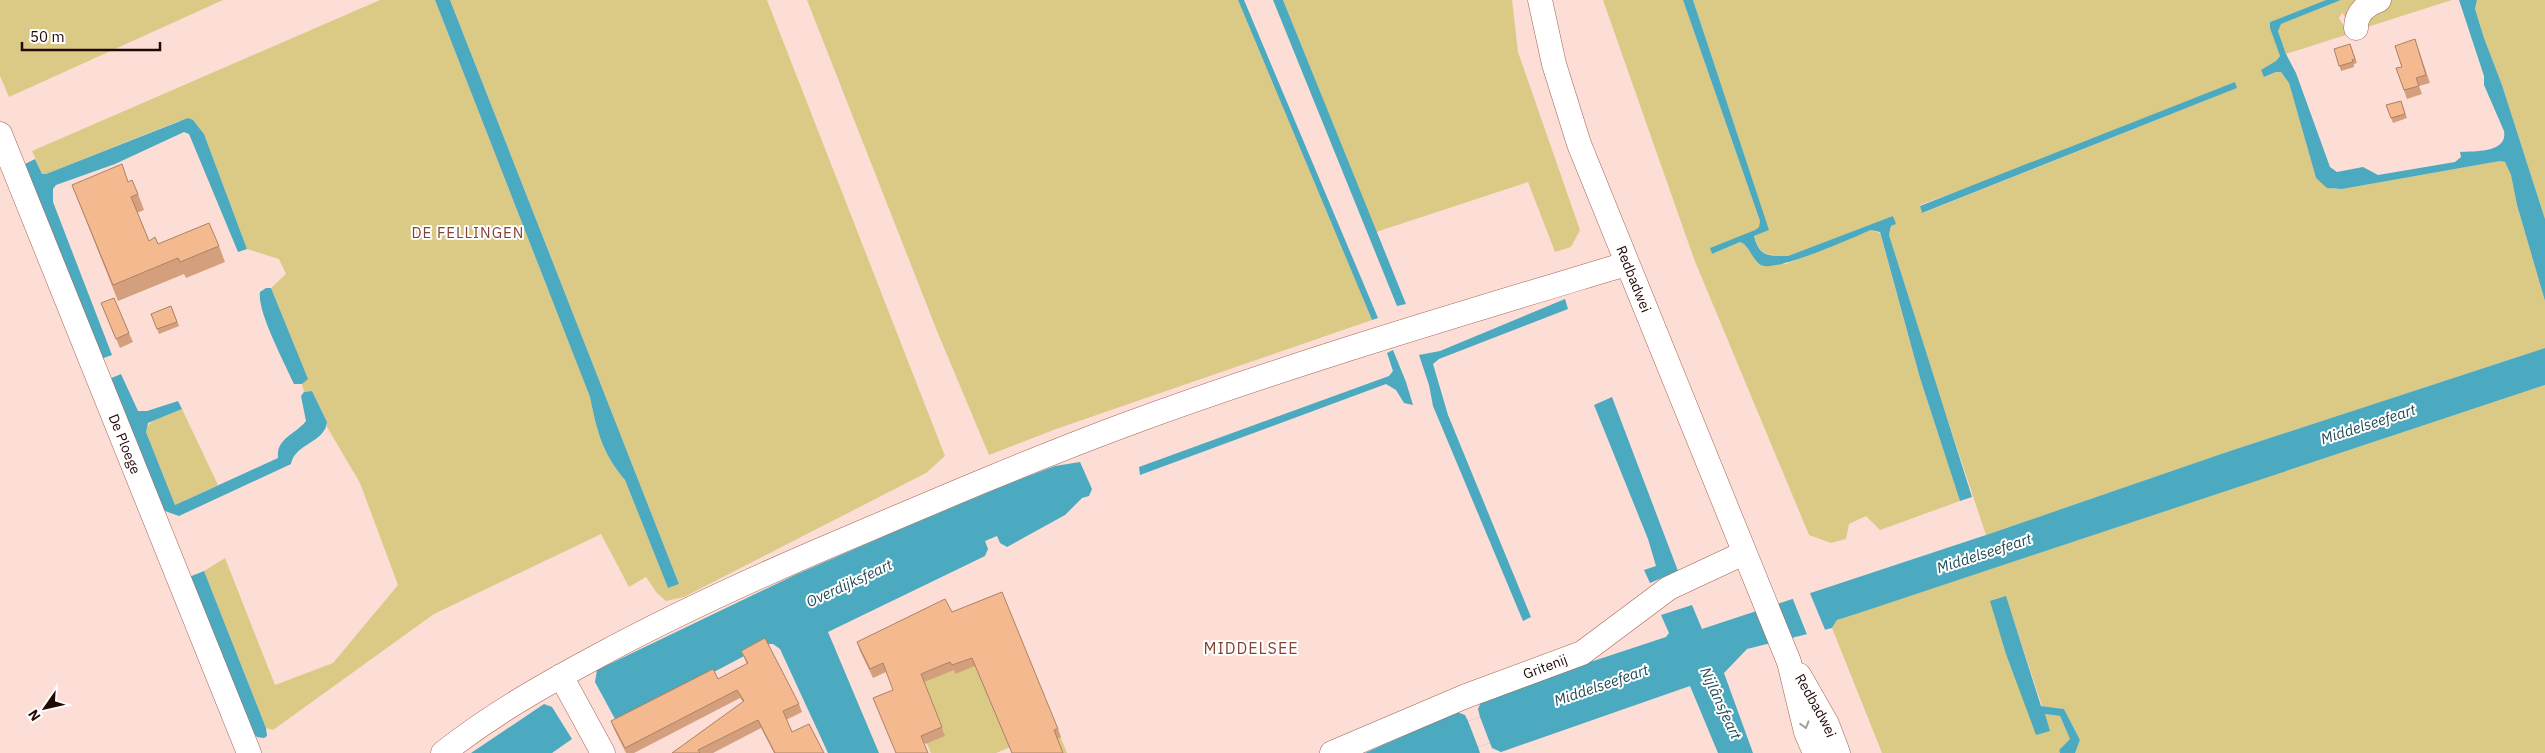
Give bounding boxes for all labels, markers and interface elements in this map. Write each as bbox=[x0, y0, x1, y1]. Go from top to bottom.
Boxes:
scale bar bbox=[22, 20, 160, 52]
text: 50 m bbox=[30, 27, 65, 46]
district label: DE FELLINGEN bbox=[412, 223, 524, 242]
street label: Redbadwei bbox=[1612, 243, 1655, 315]
water label: Middelseefeart bbox=[2318, 399, 2419, 448]
street label: De Ploege bbox=[104, 411, 145, 477]
water label: Middelseefeart bbox=[1934, 528, 2035, 577]
water label: Overdijksfeart bbox=[803, 554, 896, 611]
district label: MIDDELSEE bbox=[1203, 638, 1299, 658]
street label: Gritenij bbox=[1520, 650, 1570, 683]
water label: Middelseefeart bbox=[1551, 660, 1652, 710]
water label: Nijlânsfeart bbox=[1696, 664, 1746, 743]
street label: Redbadwei bbox=[1791, 670, 1840, 740]
north arrow bbox=[20, 683, 70, 733]
text: N bbox=[24, 706, 45, 725]
one-way arrow bbox=[1799, 720, 1809, 729]

